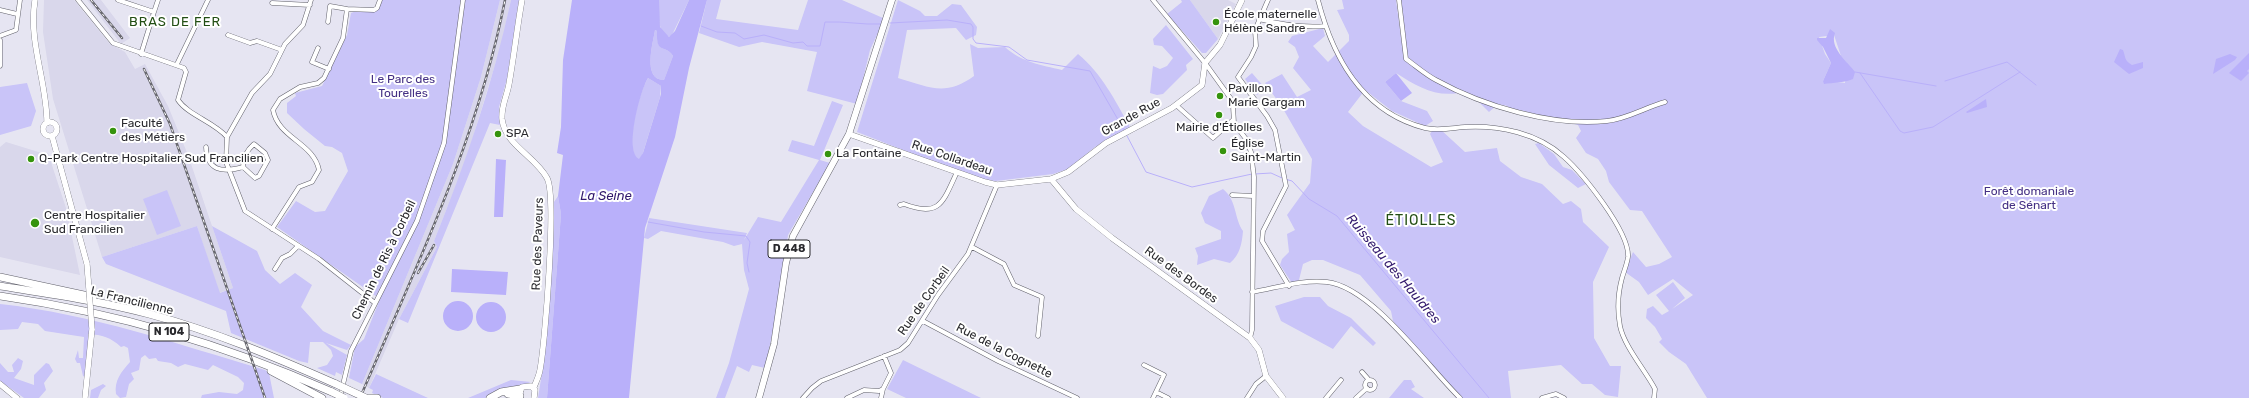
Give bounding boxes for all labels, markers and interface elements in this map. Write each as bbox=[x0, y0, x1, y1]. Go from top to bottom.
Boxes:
place label: École maternelle Hélène Sandre bbox=[1224, 8, 1317, 36]
district label: BRAS DE FER bbox=[129, 14, 221, 30]
marker: École maternelle Hélène Sandre bbox=[1211, 17, 1221, 27]
park label: Le Parc des Tourelles bbox=[371, 73, 435, 101]
place label: Pavillon Marie Gargam bbox=[1228, 82, 1305, 110]
marker: Pavillon Marie Gargam bbox=[1215, 91, 1225, 101]
street label: Grande Rue bbox=[1099, 95, 1163, 139]
marker: Mairie d'Étiolles bbox=[1214, 110, 1224, 120]
place label: Faculté des Métiers bbox=[121, 117, 185, 145]
place label: Mairie d'Étiolles bbox=[1176, 121, 1262, 135]
marker: Faculté des Métiers bbox=[108, 126, 118, 136]
place label: SPA bbox=[506, 127, 529, 141]
marker: SPA bbox=[493, 129, 503, 139]
street label: Rue Collardeau bbox=[910, 137, 994, 179]
place label: Église Saint-Martin bbox=[1231, 137, 1301, 165]
marker: Église Saint-Martin bbox=[1218, 146, 1228, 156]
place label: La Fontaine bbox=[836, 147, 901, 161]
marker: La Fontaine bbox=[823, 149, 833, 159]
place label: Q-Park Centre Hospitalier Sud Francilien bbox=[39, 152, 264, 166]
marker: Q-Park Centre Hospitalier Sud Francilien bbox=[26, 154, 36, 164]
park label: Forêt domaniale de Sénart bbox=[1984, 185, 2074, 213]
water label: La Seine bbox=[580, 188, 632, 204]
street label: Rue des Paveurs bbox=[529, 197, 547, 291]
street label: Chemin de Ris à Corbeil bbox=[349, 198, 419, 322]
place label: Centre Hospitalier Sud Francilien bbox=[44, 209, 145, 237]
water label: Ruisseau des Hauldres bbox=[1343, 211, 1443, 327]
district label: ÉTIOLLES bbox=[1386, 213, 1456, 229]
marker: Centre Hospitalier Sud Francilien bbox=[29, 217, 41, 229]
road number: D 448 bbox=[768, 240, 810, 258]
street label: Rue des Bordes bbox=[1142, 244, 1220, 306]
street label: Rue de Corbeil bbox=[895, 264, 953, 338]
street label: La Francilienne bbox=[89, 284, 175, 318]
street label: Rue de la Cognette bbox=[953, 320, 1055, 382]
road number: N 104 bbox=[149, 323, 189, 341]

